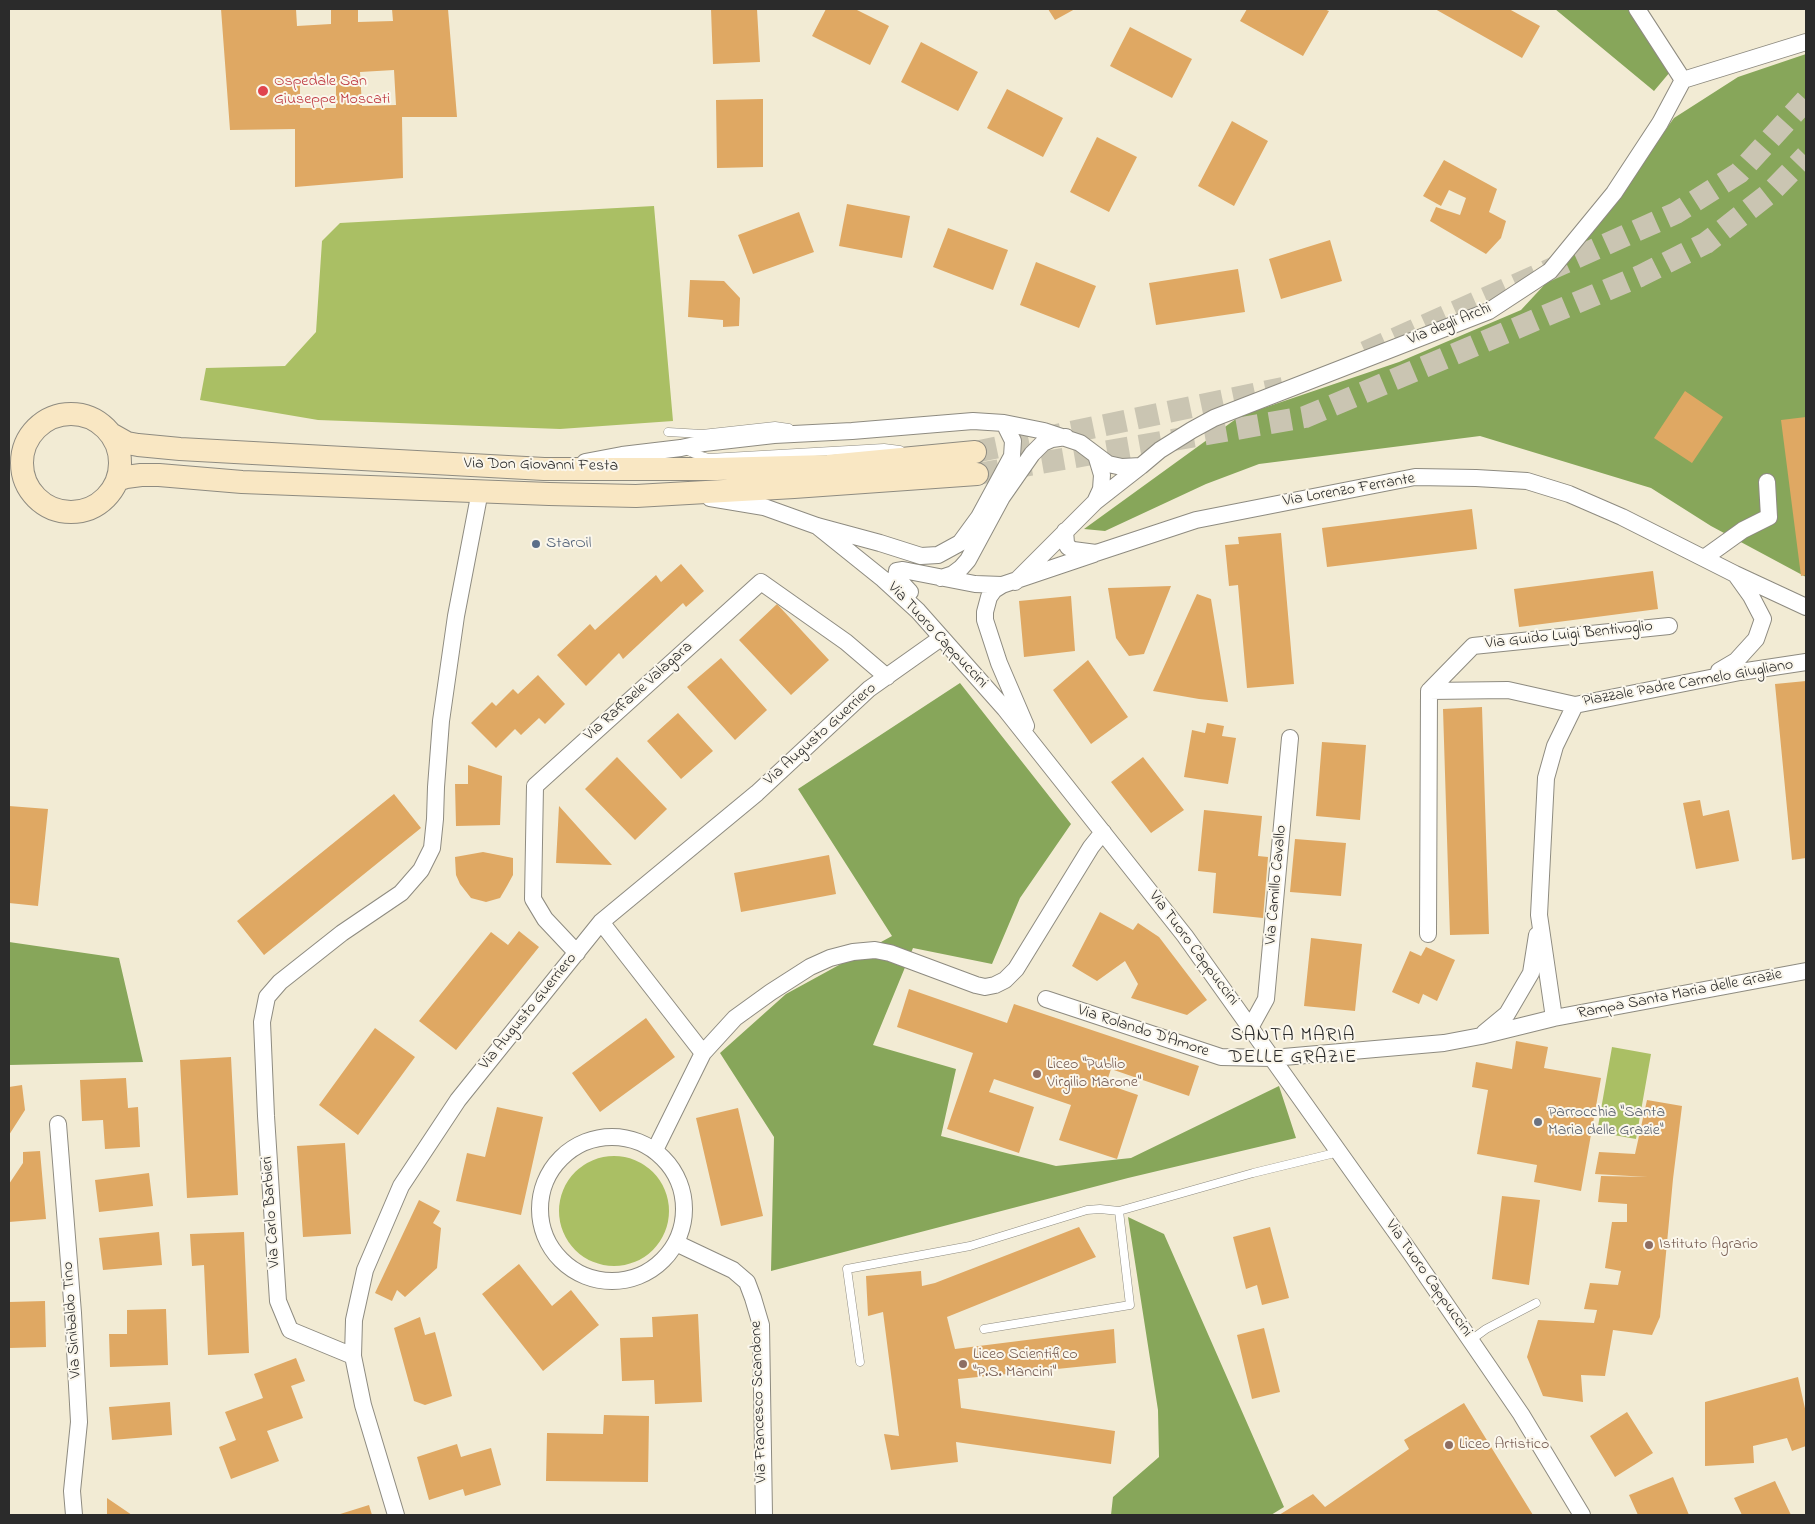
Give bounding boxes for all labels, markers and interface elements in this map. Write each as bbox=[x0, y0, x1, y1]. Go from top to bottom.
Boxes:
place label: Ospedale San Giuseppe Moscati bbox=[274, 72, 390, 110]
marker: Ospedale San Giuseppe Moscati bbox=[256, 84, 270, 98]
street label: Via degli Archi bbox=[1405, 300, 1495, 350]
street label: Via Don Giovanni Festa bbox=[464, 455, 618, 477]
street label: Via Lorenzo Ferrante bbox=[1282, 470, 1416, 512]
place label: StarOil bbox=[546, 534, 591, 554]
marker: StarOil bbox=[530, 538, 542, 550]
street label: Via Tuoro Cappuccini bbox=[883, 579, 991, 693]
street label: Via Guido Luigi Bentivoglio bbox=[1484, 618, 1654, 654]
street label: Via Raffaele Valagara bbox=[581, 638, 697, 746]
street label: Piazzale Padre Carmelo Giugliano bbox=[1581, 656, 1795, 712]
street label: Via Augusto Guerriero bbox=[761, 680, 881, 790]
street label: Via Camillo Cavallo bbox=[1262, 824, 1292, 946]
street label: Via Tuoro Cappuccini bbox=[1144, 888, 1242, 1010]
street label: Via Augusto Guerriero bbox=[476, 950, 582, 1074]
street label: Rampa Santa Maria delle Grazie bbox=[1576, 966, 1784, 1024]
street label: Via Rolando D'Amore bbox=[1075, 1002, 1211, 1062]
district label: SANTA MARIA DELLE GRAZIE bbox=[1227, 1026, 1359, 1070]
place label: Liceo "Publio Virgilio Marone" bbox=[1047, 1055, 1142, 1093]
marker: Liceo "Publio Virgilio Marone" bbox=[1031, 1068, 1043, 1080]
place label: Parrocchia "Santa Maria delle Grazie" bbox=[1548, 1103, 1665, 1141]
marker: Parrocchia "Santa Maria delle Grazie" bbox=[1532, 1116, 1544, 1128]
street label: Via Carlo Barbieri bbox=[259, 1155, 285, 1269]
street label: Via Tuoro Cappuccini bbox=[1380, 1217, 1476, 1341]
place label: Istituto Agrario bbox=[1659, 1235, 1758, 1255]
marker: Istituto Agrario bbox=[1643, 1239, 1655, 1251]
street label: Via Sinibaldo Tino bbox=[59, 1261, 87, 1379]
street label: Via Francesco Scandone bbox=[748, 1320, 772, 1484]
place label: Liceo Scientifico "P.S. Mancini" bbox=[973, 1345, 1078, 1383]
marker: Liceo Scientifico "P.S. Mancini" bbox=[957, 1358, 969, 1370]
place label: Liceo Artistico bbox=[1459, 1435, 1549, 1455]
marker: Liceo Artistico bbox=[1443, 1439, 1455, 1451]

